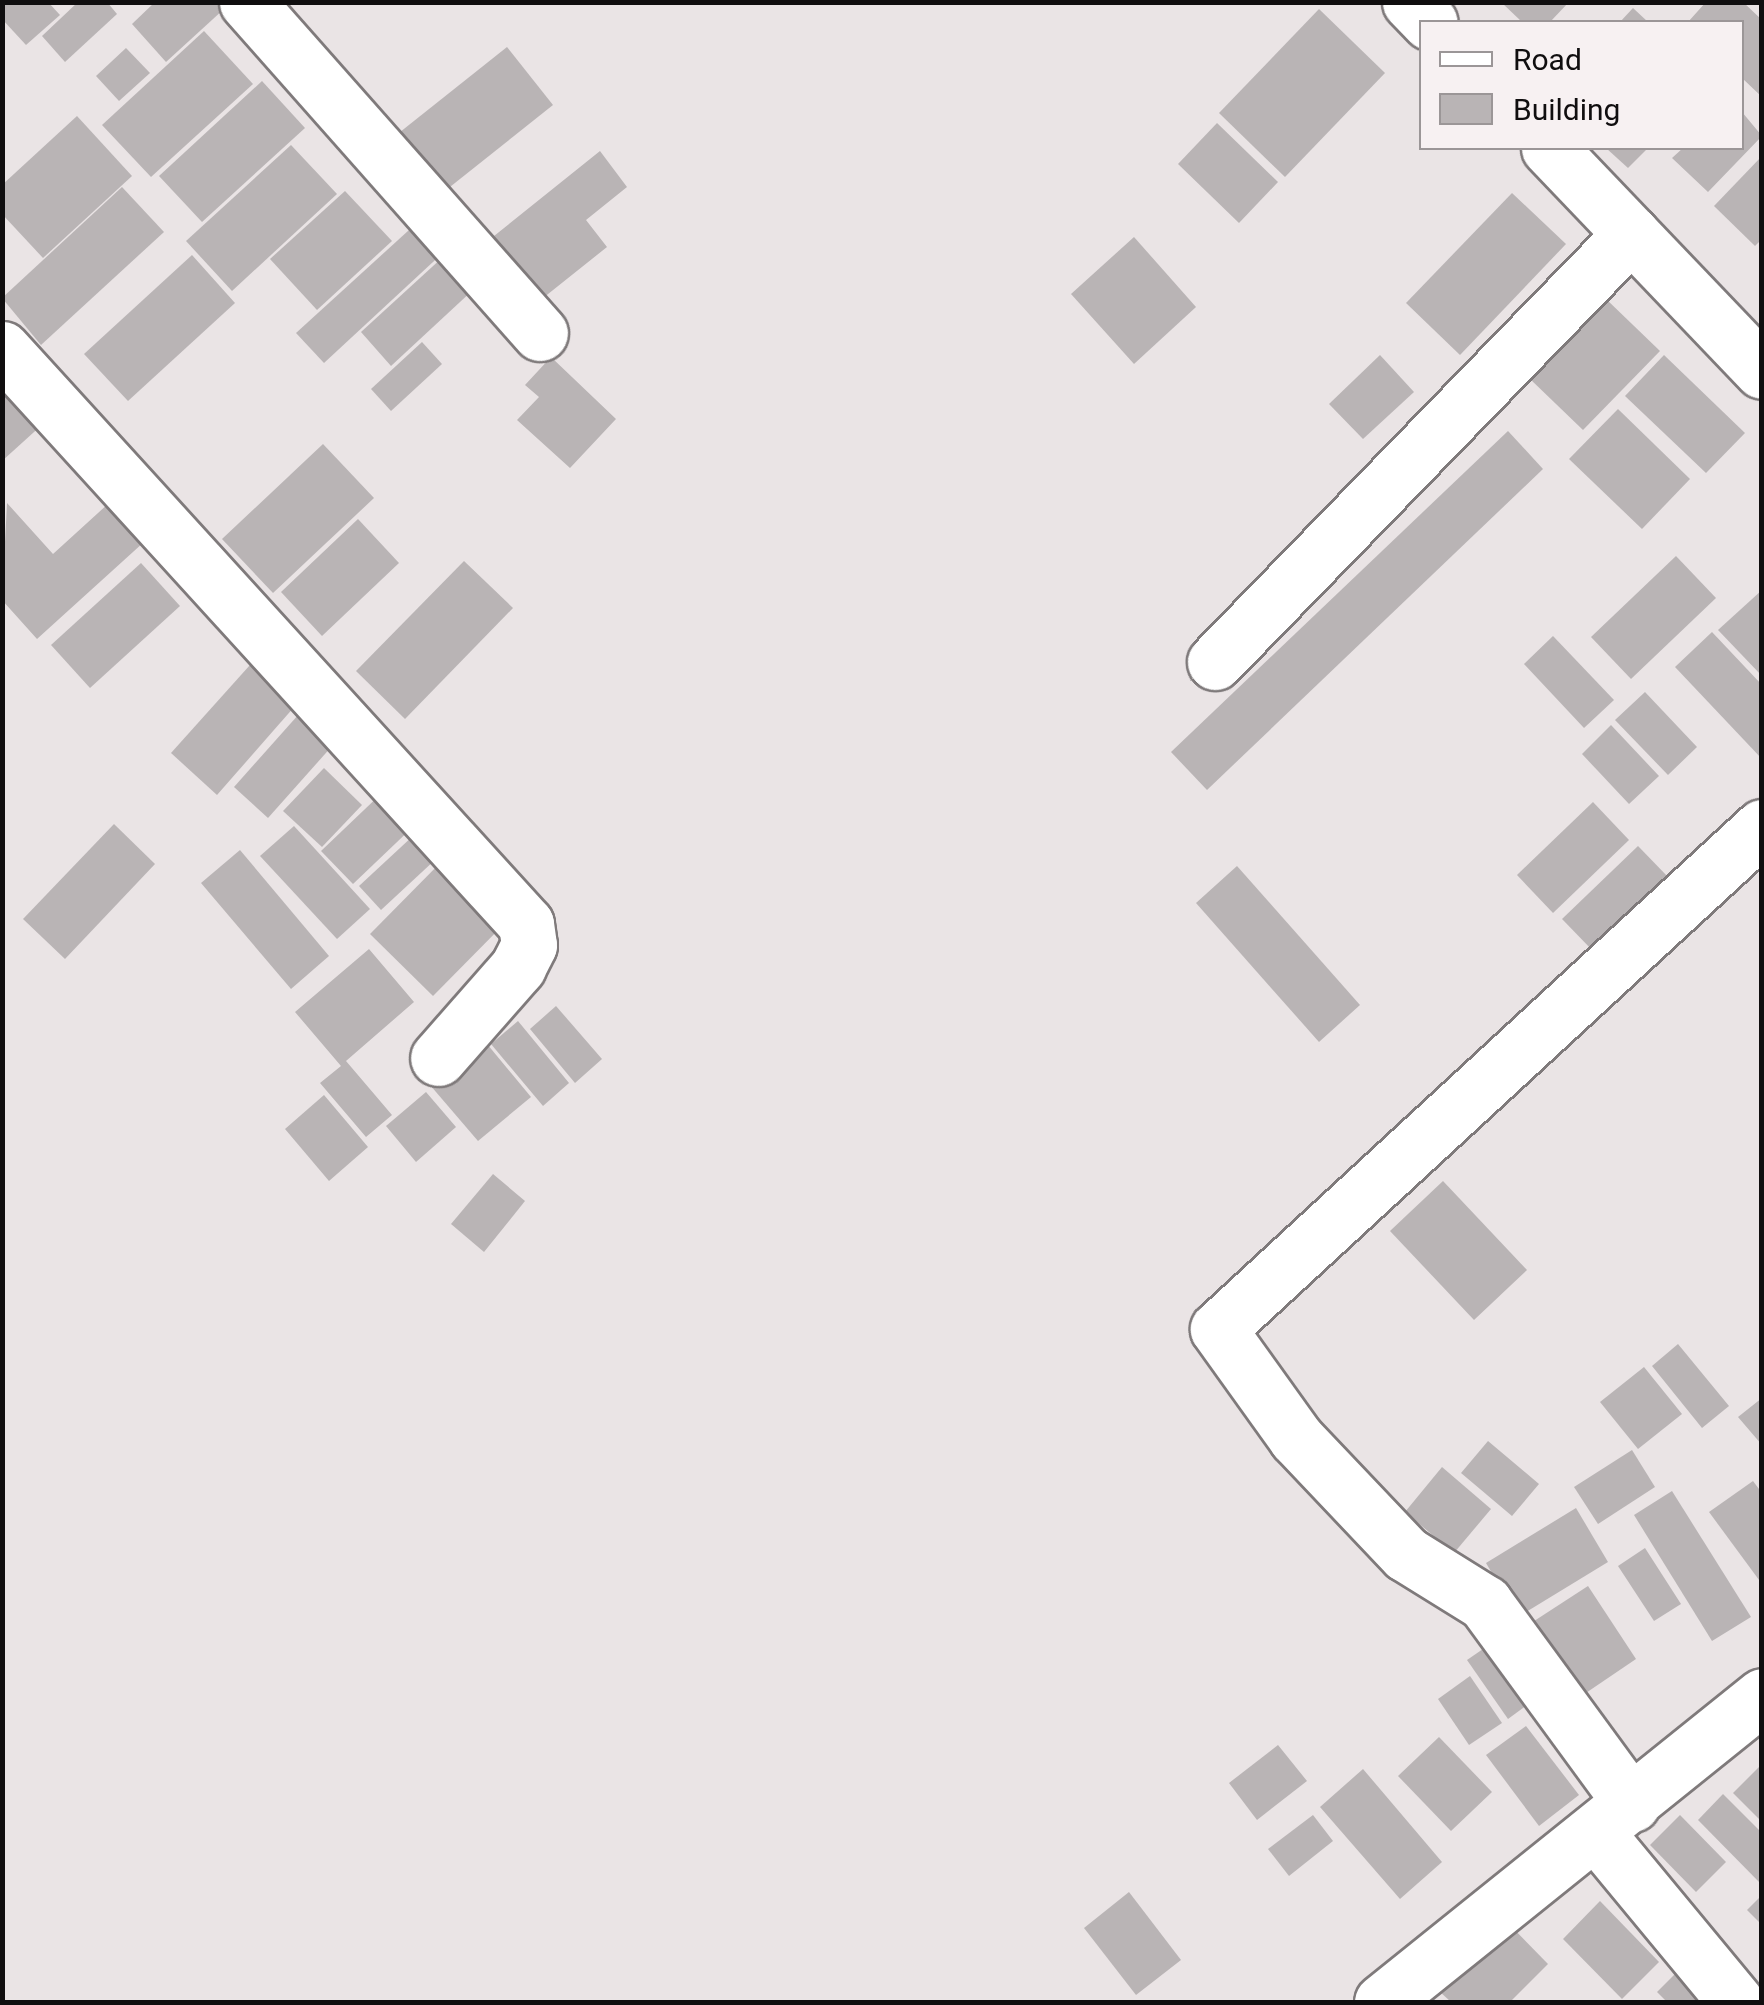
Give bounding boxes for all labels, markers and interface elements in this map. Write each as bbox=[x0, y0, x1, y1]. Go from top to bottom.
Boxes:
legend bbox=[1419, 20, 1744, 150]
text: Road bbox=[1513, 42, 1582, 77]
text: Building bbox=[1513, 92, 1620, 127]

